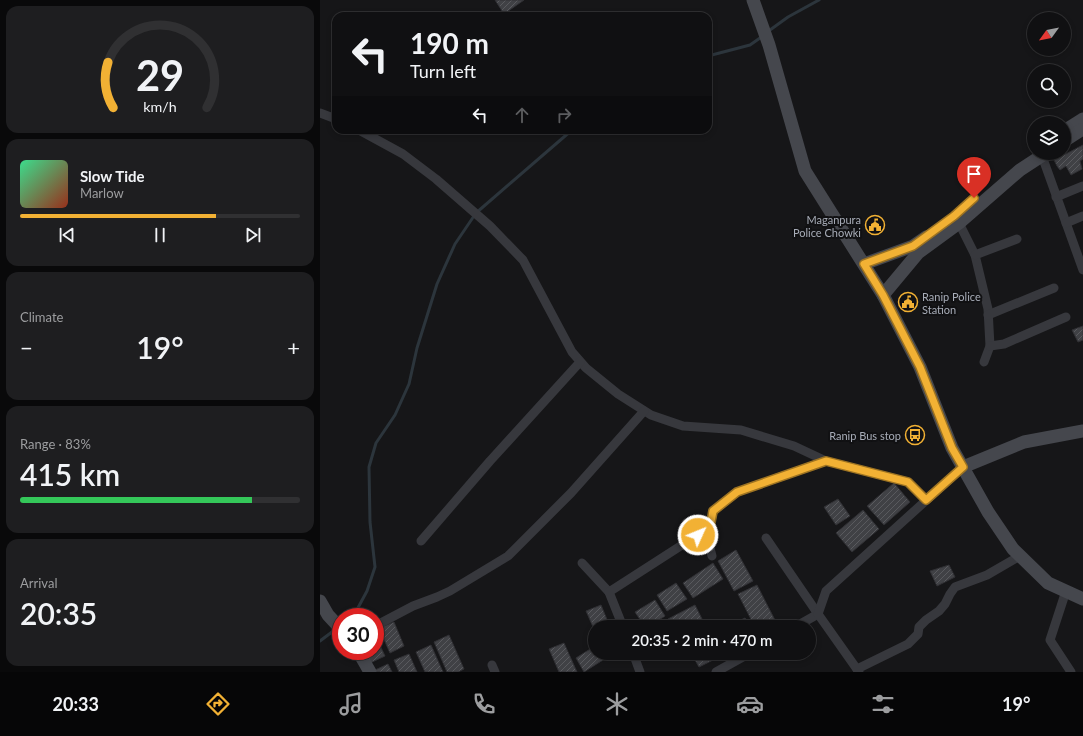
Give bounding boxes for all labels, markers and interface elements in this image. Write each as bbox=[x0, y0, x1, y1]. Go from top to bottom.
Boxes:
north arrow bbox=[1027, 12, 1071, 56]
map controls bbox=[1027, 12, 1071, 160]
text: 190 m bbox=[410, 26, 489, 60]
icon: left bbox=[344, 28, 396, 80]
text: 29 bbox=[136, 49, 184, 99]
text: Turn left bbox=[410, 60, 476, 82]
button: search bbox=[1027, 64, 1071, 108]
text: km/h bbox=[143, 97, 177, 114]
icon: left bbox=[469, 104, 491, 126]
icon: ahead bbox=[511, 104, 533, 126]
icon: right bbox=[553, 104, 575, 126]
button: layers bbox=[1027, 116, 1071, 160]
pin bbox=[957, 157, 991, 198]
icon: arrive bbox=[963, 163, 985, 185]
text: Slow Tide bbox=[80, 167, 145, 185]
text: Marlow bbox=[80, 185, 124, 201]
place label: Maganpura Police Chowki bbox=[793, 213, 861, 239]
public building icon: Maganpura Police Chowki bbox=[864, 214, 886, 236]
icon: previous bbox=[56, 224, 78, 246]
icon: pause bbox=[149, 224, 171, 246]
icon: next bbox=[242, 224, 264, 246]
place label: Ranip Police Station bbox=[922, 290, 981, 316]
public building icon: Ranip Police Station bbox=[897, 291, 919, 313]
text: Climate bbox=[20, 309, 63, 325]
text: 19° bbox=[136, 329, 184, 365]
text: − bbox=[20, 334, 33, 361]
text: + bbox=[287, 334, 300, 361]
bus stop icon: Ranip Bus stop bbox=[904, 424, 926, 446]
place label: Ranip Bus stop bbox=[829, 429, 901, 442]
text: Range · 83% bbox=[20, 436, 91, 452]
text: 415 km bbox=[20, 456, 120, 492]
position arrow bbox=[677, 514, 719, 556]
text: Arrival bbox=[20, 575, 57, 591]
text: 20:35 bbox=[20, 595, 97, 631]
speed limit sign: 30 bbox=[332, 608, 384, 660]
text: 20:35 · 2 min · 470 m bbox=[632, 631, 772, 649]
icon: directions bbox=[204, 690, 232, 718]
icon: music bbox=[337, 690, 365, 718]
icon: phone bbox=[470, 690, 498, 718]
icon: climate bbox=[603, 690, 631, 718]
icon: car bbox=[736, 690, 764, 718]
icon: filters bbox=[869, 690, 897, 718]
text: 20:33 bbox=[53, 693, 99, 715]
text: 19° bbox=[1002, 693, 1030, 715]

